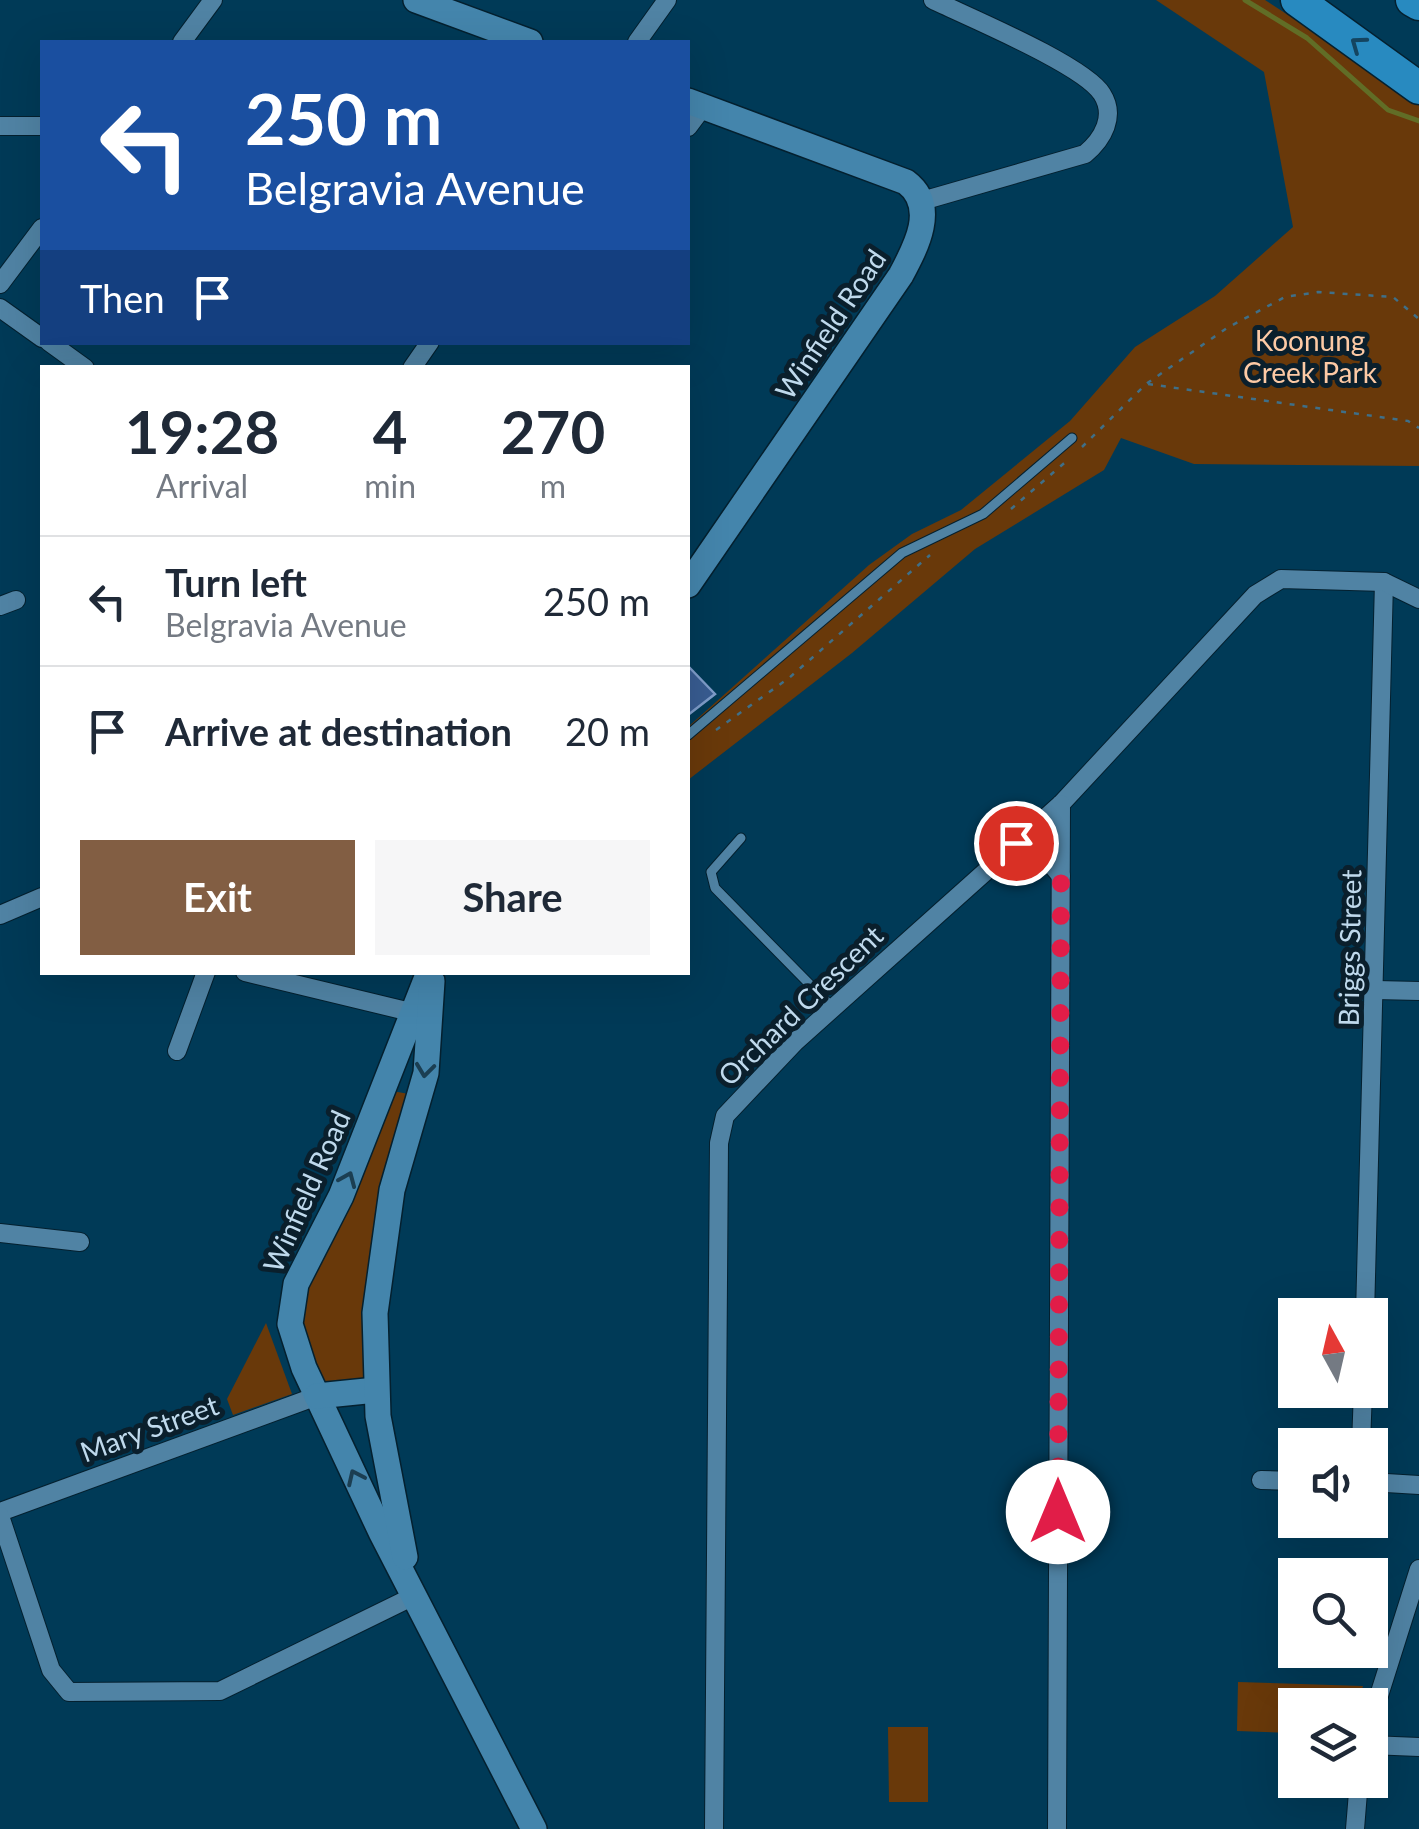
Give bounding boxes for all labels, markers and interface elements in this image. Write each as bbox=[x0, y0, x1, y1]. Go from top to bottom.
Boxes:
one-way arrow bbox=[1351, 38, 1369, 56]
text: 250 m bbox=[245, 76, 442, 160]
icon: left bbox=[80, 80, 210, 210]
text: Belgravia Avenue bbox=[245, 161, 585, 215]
street label: Winfield Road bbox=[767, 243, 893, 405]
icon: arrive bbox=[185, 270, 240, 325]
text: Then bbox=[80, 275, 165, 321]
park label: Koonung Creek Park bbox=[1243, 323, 1378, 389]
text: 19:28 bbox=[125, 395, 279, 467]
text: 4 bbox=[373, 395, 408, 467]
text: 270 bbox=[501, 395, 605, 467]
text: Arrival bbox=[156, 466, 248, 505]
text: min bbox=[364, 466, 416, 505]
text: m bbox=[540, 466, 566, 505]
text: Turn left bbox=[165, 559, 307, 605]
icon: left bbox=[80, 574, 135, 629]
text: 250 m bbox=[543, 578, 650, 624]
text: Belgravia Avenue bbox=[165, 605, 407, 644]
icon: arrive bbox=[80, 704, 135, 759]
text: Arrive at destination bbox=[165, 708, 512, 754]
text: 20 m bbox=[565, 708, 650, 754]
pin bbox=[974, 801, 1059, 886]
icon: arrive bbox=[989, 816, 1044, 871]
button: Exit bbox=[80, 840, 355, 955]
button: Share bbox=[375, 840, 650, 955]
street label: Briggs Street bbox=[1331, 869, 1367, 1027]
street label: Orchard Crescent bbox=[711, 918, 889, 1092]
one-way arrow bbox=[415, 1062, 436, 1078]
street label: Winfield Road bbox=[255, 1105, 357, 1277]
one-way arrow bbox=[336, 1172, 356, 1190]
north arrow bbox=[1278, 1298, 1388, 1408]
map controls bbox=[1278, 1298, 1388, 1798]
street label: Mary Street bbox=[75, 1387, 223, 1469]
button: sound bbox=[1278, 1428, 1388, 1538]
position arrow bbox=[1006, 1460, 1110, 1564]
one-way arrow bbox=[348, 1470, 368, 1488]
button: search bbox=[1278, 1558, 1388, 1668]
button: layers bbox=[1278, 1688, 1388, 1798]

